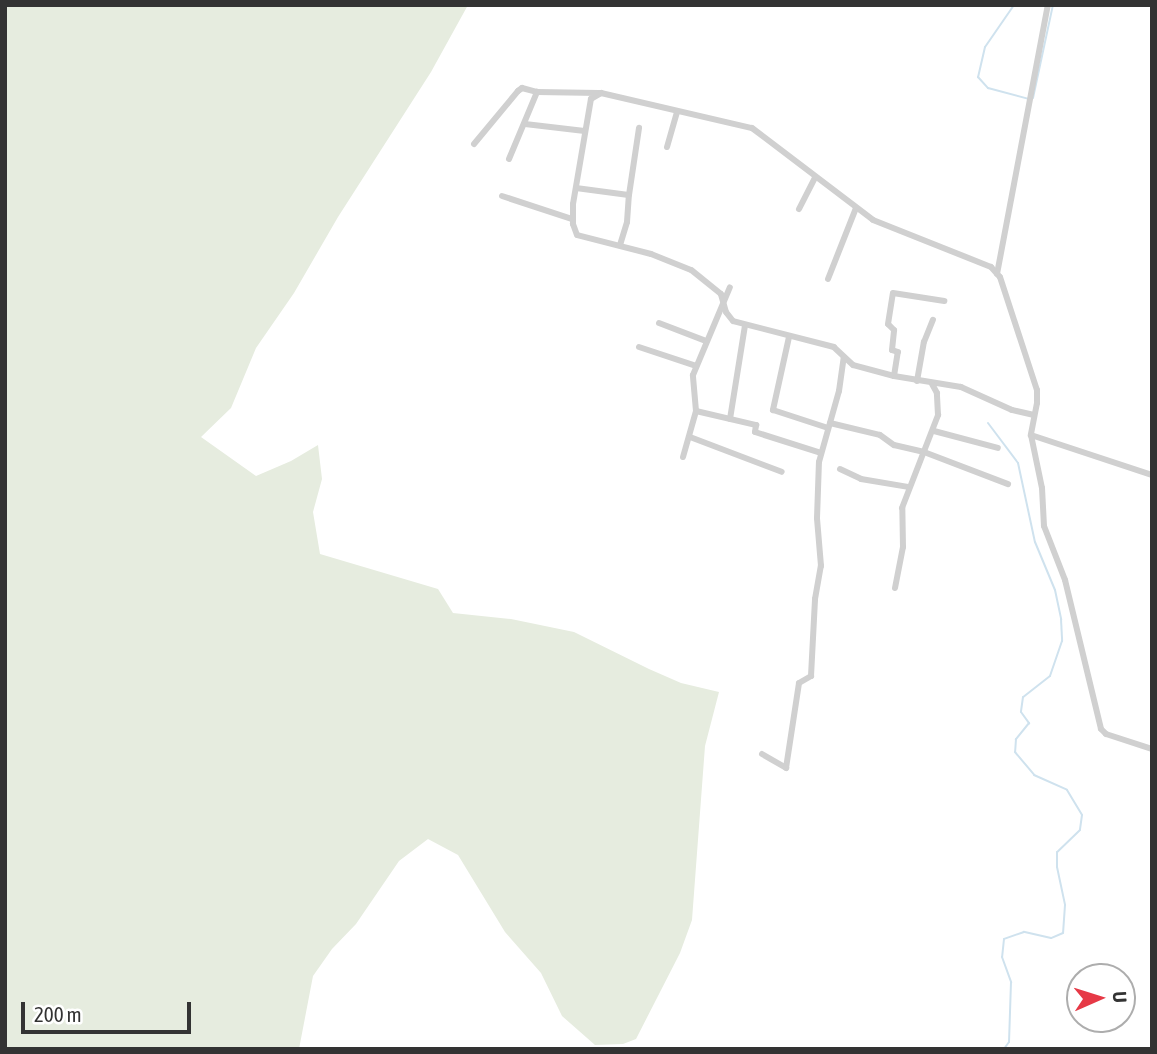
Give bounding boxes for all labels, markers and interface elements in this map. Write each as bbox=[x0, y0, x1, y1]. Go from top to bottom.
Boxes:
north arrow bbox=[1066, 963, 1136, 1033]
scale bar bbox=[24, 988, 194, 1032]
text: U bbox=[1109, 991, 1131, 1003]
text: 200 m bbox=[34, 1002, 82, 1026]

